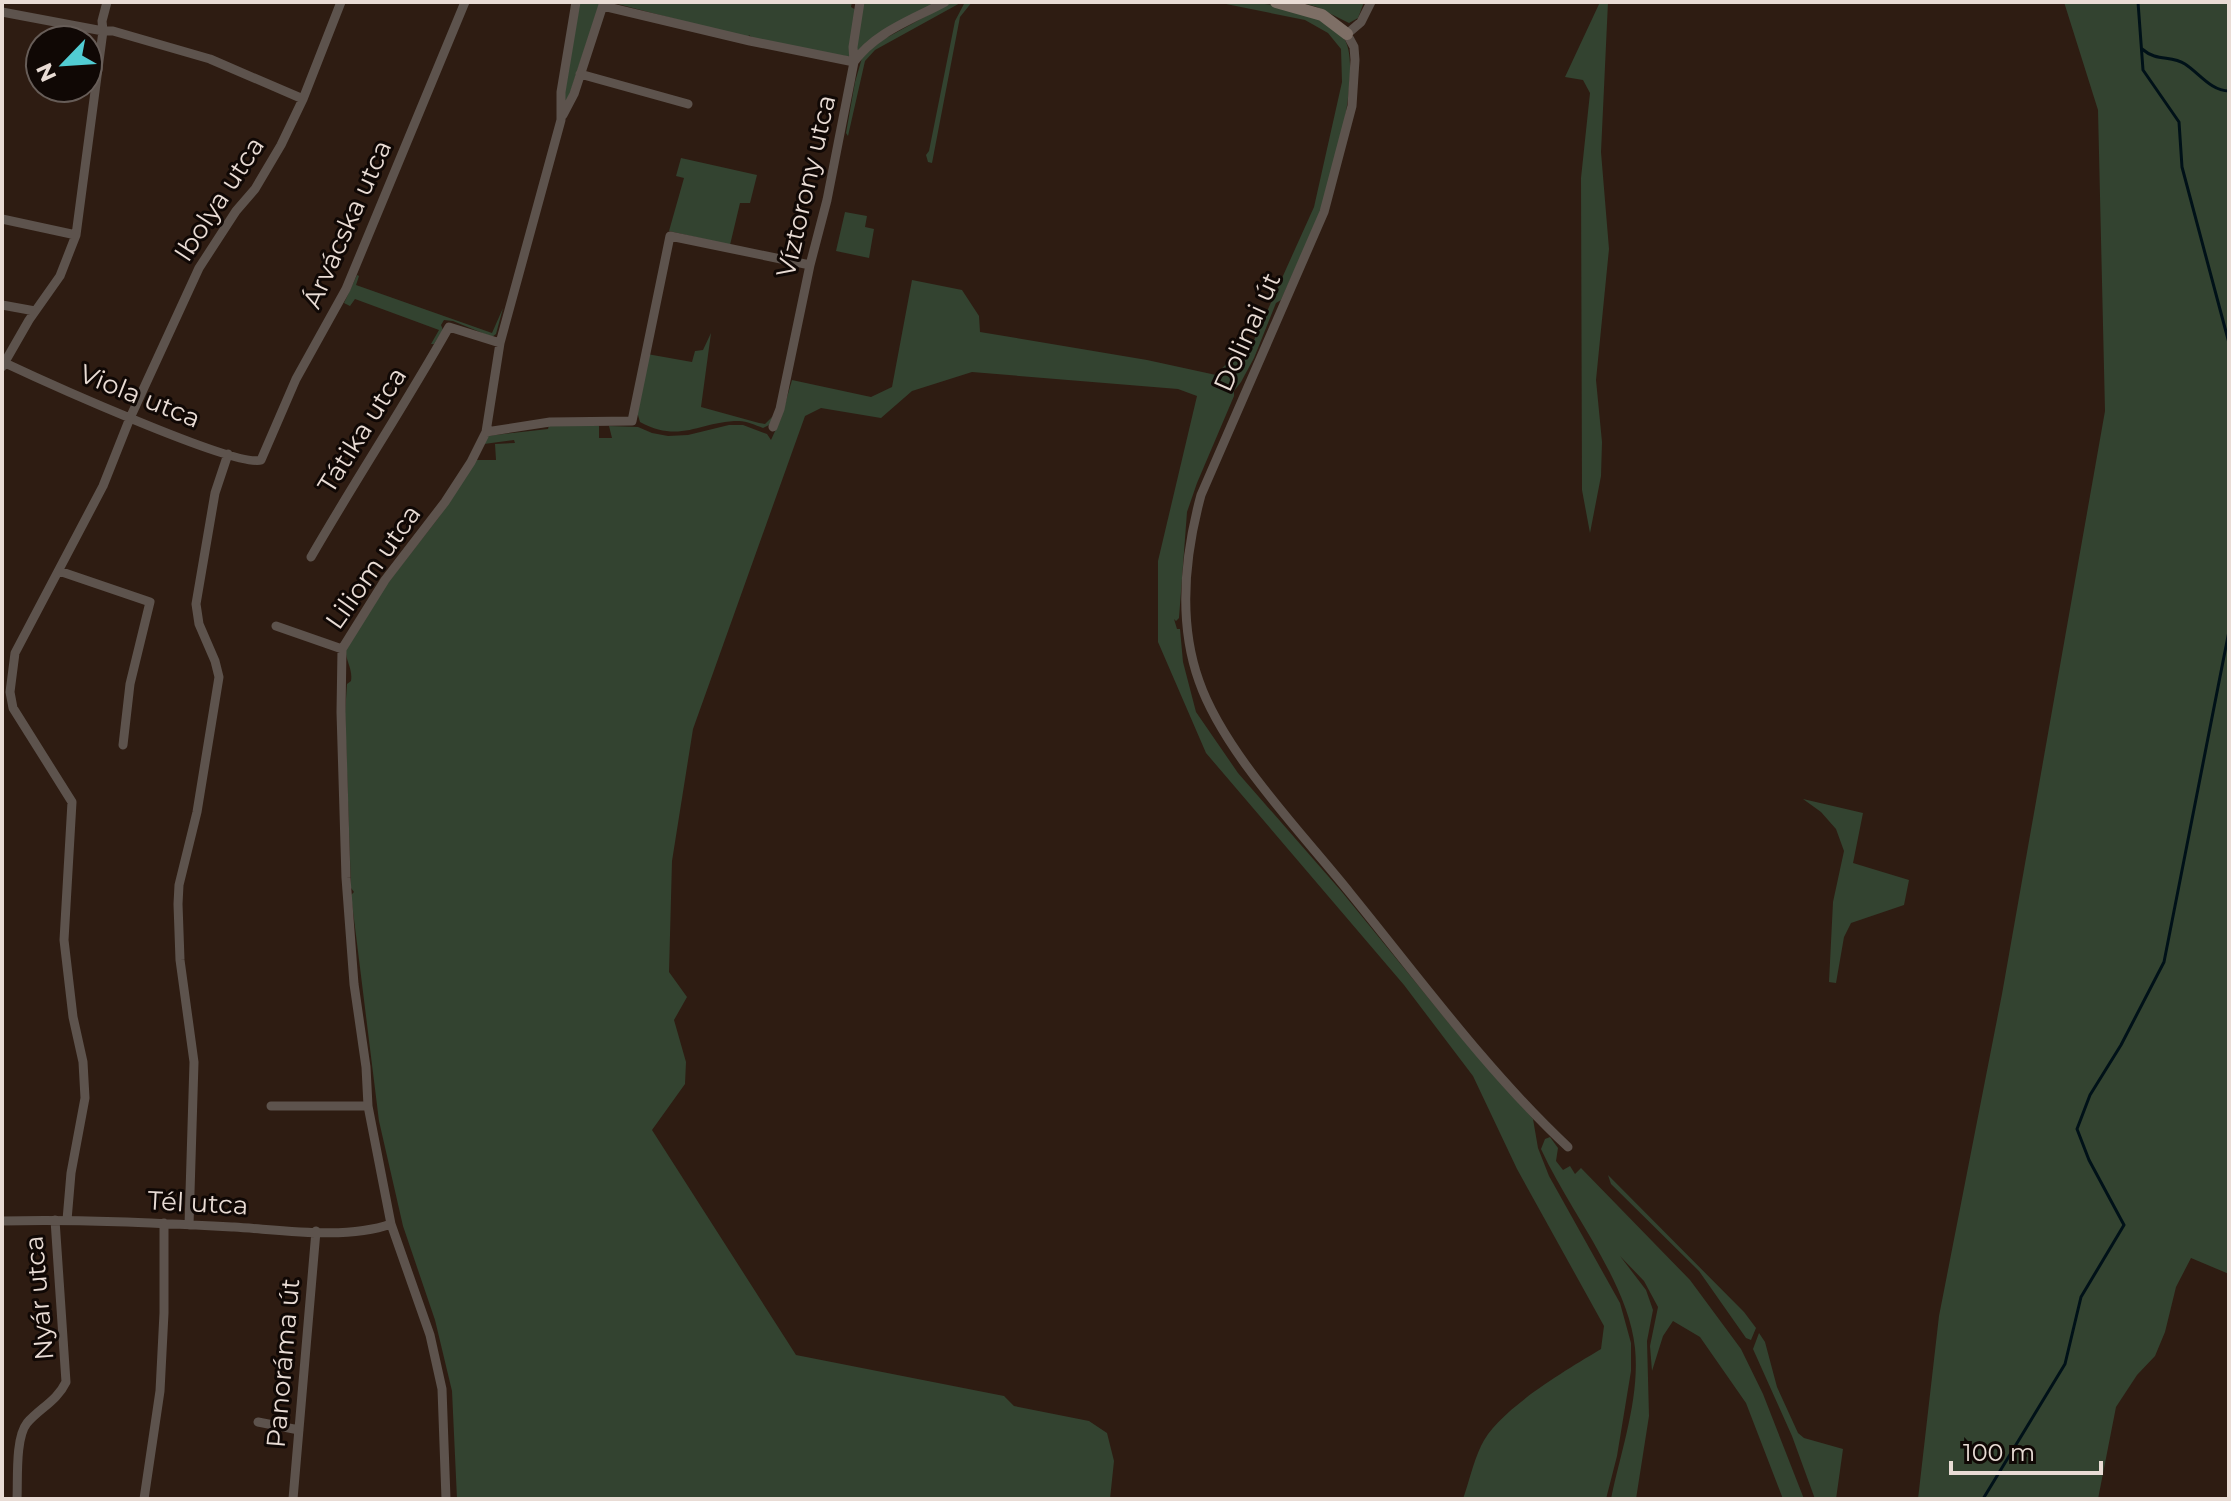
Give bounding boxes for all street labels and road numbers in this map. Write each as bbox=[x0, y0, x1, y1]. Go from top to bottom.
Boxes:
street label: Víztorony utca bbox=[769, 92, 843, 280]
street label: Ibolya utca bbox=[167, 131, 271, 267]
street label: Árvácska utca bbox=[296, 135, 398, 313]
street label: Dolinai út bbox=[1207, 268, 1287, 396]
street label: Viola utca bbox=[75, 357, 205, 435]
street label: Tátika utca bbox=[311, 361, 413, 499]
street label: Liliom utca bbox=[318, 499, 428, 635]
street label: Tél utca bbox=[147, 1184, 249, 1222]
street label: Nyár utca bbox=[18, 1234, 60, 1362]
street label: Panoráma út bbox=[260, 1277, 306, 1449]

